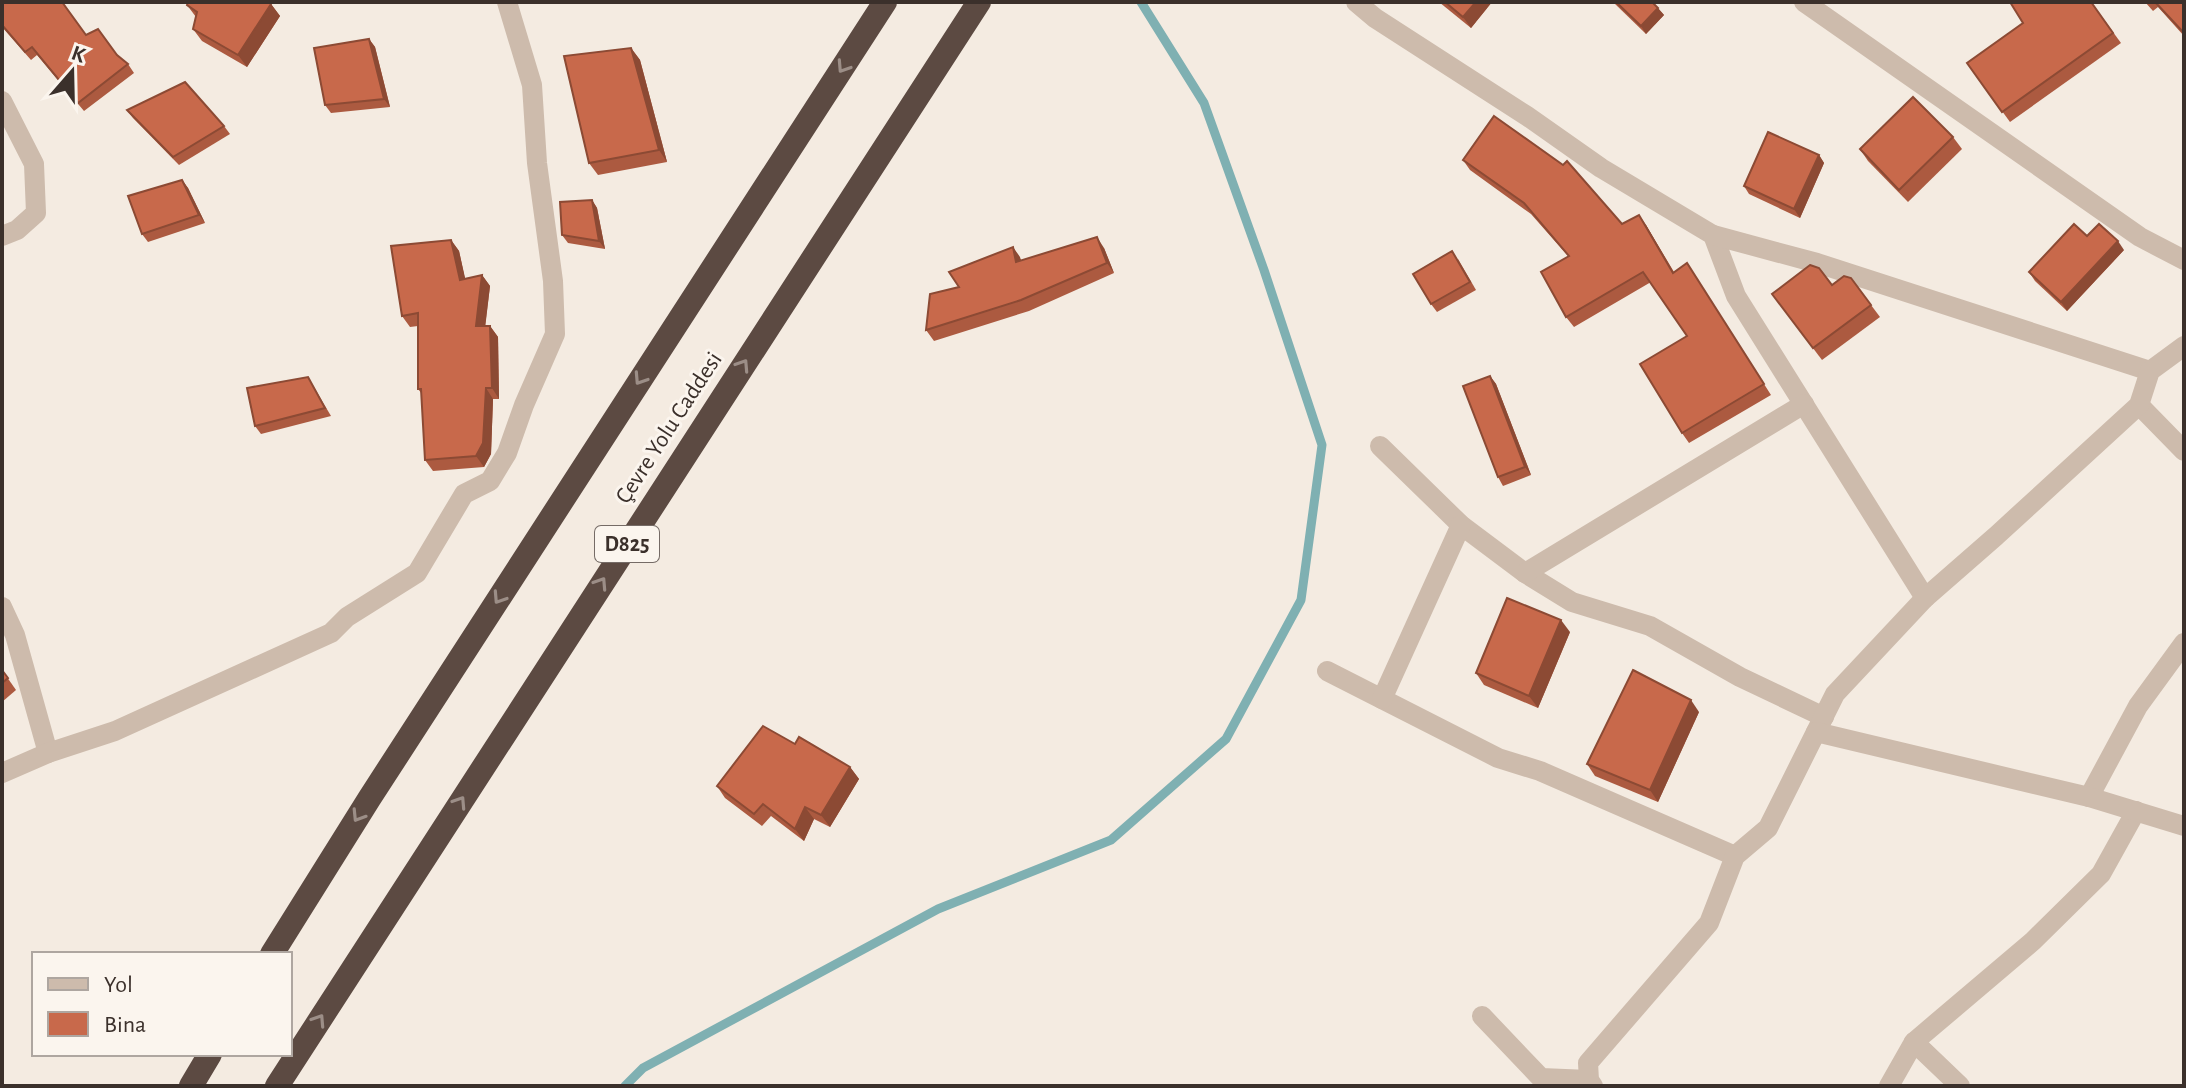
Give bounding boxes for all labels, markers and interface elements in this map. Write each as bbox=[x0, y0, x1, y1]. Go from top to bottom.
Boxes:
north arrow bbox=[32, 32, 112, 112]
text: K bbox=[69, 42, 89, 67]
one-way arrow bbox=[838, 59, 853, 73]
street label: Çevre Yolu Caddesi bbox=[611, 348, 727, 508]
one-way arrow bbox=[733, 360, 748, 374]
one-way arrow bbox=[635, 371, 650, 385]
road number: D825 bbox=[595, 526, 659, 562]
one-way arrow bbox=[592, 578, 607, 592]
one-way arrow bbox=[493, 589, 508, 603]
one-way arrow bbox=[450, 796, 465, 810]
one-way arrow bbox=[352, 807, 367, 822]
legend bbox=[32, 952, 292, 1056]
text: Yol bbox=[104, 973, 133, 997]
text: Bina bbox=[104, 1013, 146, 1037]
one-way arrow bbox=[310, 1015, 325, 1029]

